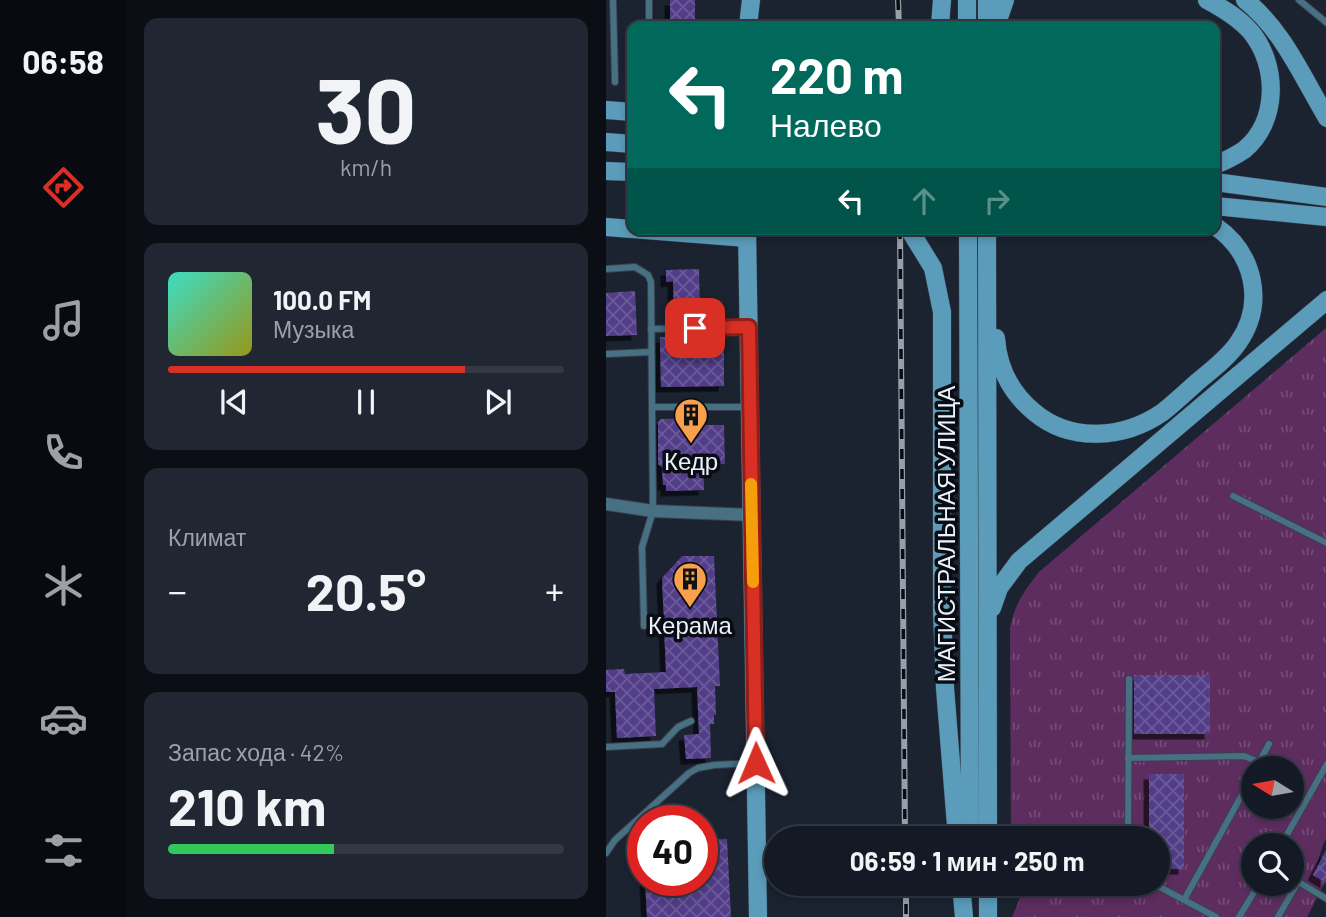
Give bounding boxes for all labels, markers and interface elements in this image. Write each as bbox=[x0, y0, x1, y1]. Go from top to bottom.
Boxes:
text: 06:58 bbox=[22, 42, 104, 80]
text: 220 m bbox=[770, 45, 904, 104]
icon: left bbox=[655, 49, 746, 140]
text: 30 bbox=[315, 53, 417, 162]
text: Налево bbox=[770, 105, 882, 143]
text: km/h bbox=[340, 153, 392, 181]
icon: directions bbox=[39, 163, 88, 212]
icon: left bbox=[832, 182, 870, 220]
icon: ahead bbox=[905, 182, 943, 220]
icon: right bbox=[978, 182, 1016, 220]
text: 100.0 FM bbox=[273, 284, 371, 315]
icon: music bbox=[39, 296, 88, 345]
pin bbox=[665, 298, 725, 358]
icon: arrive bbox=[676, 309, 714, 347]
text: Музыка bbox=[273, 315, 354, 343]
icon: previous bbox=[215, 383, 253, 421]
icon: pause bbox=[347, 383, 385, 421]
icon: next bbox=[479, 383, 517, 421]
street label: МАГИСТРАЛЬНАЯ УЛИЦА bbox=[931, 386, 960, 682]
building icon: Кедр bbox=[672, 396, 710, 445]
icon: phone bbox=[39, 428, 88, 477]
place label: Кедр bbox=[664, 446, 718, 475]
text: Климат bbox=[168, 523, 246, 551]
text: 20.5° bbox=[306, 559, 426, 621]
building icon: Керама bbox=[671, 560, 709, 609]
icon: climate bbox=[39, 561, 88, 610]
text: − bbox=[168, 567, 187, 613]
text: + bbox=[545, 567, 564, 613]
place label: Керама bbox=[648, 610, 733, 639]
icon: car bbox=[39, 694, 88, 743]
position arrow bbox=[719, 726, 793, 800]
text: Запас хода · 42% bbox=[168, 738, 344, 766]
north arrow bbox=[1241, 756, 1304, 819]
map controls bbox=[1241, 756, 1304, 896]
text: 210 km bbox=[168, 774, 326, 836]
speed limit sign: 40 bbox=[627, 805, 718, 896]
icon: filters bbox=[39, 826, 88, 875]
button: search bbox=[1241, 833, 1304, 896]
text: 06:59 · 1 мин · 250 m bbox=[850, 845, 1084, 876]

